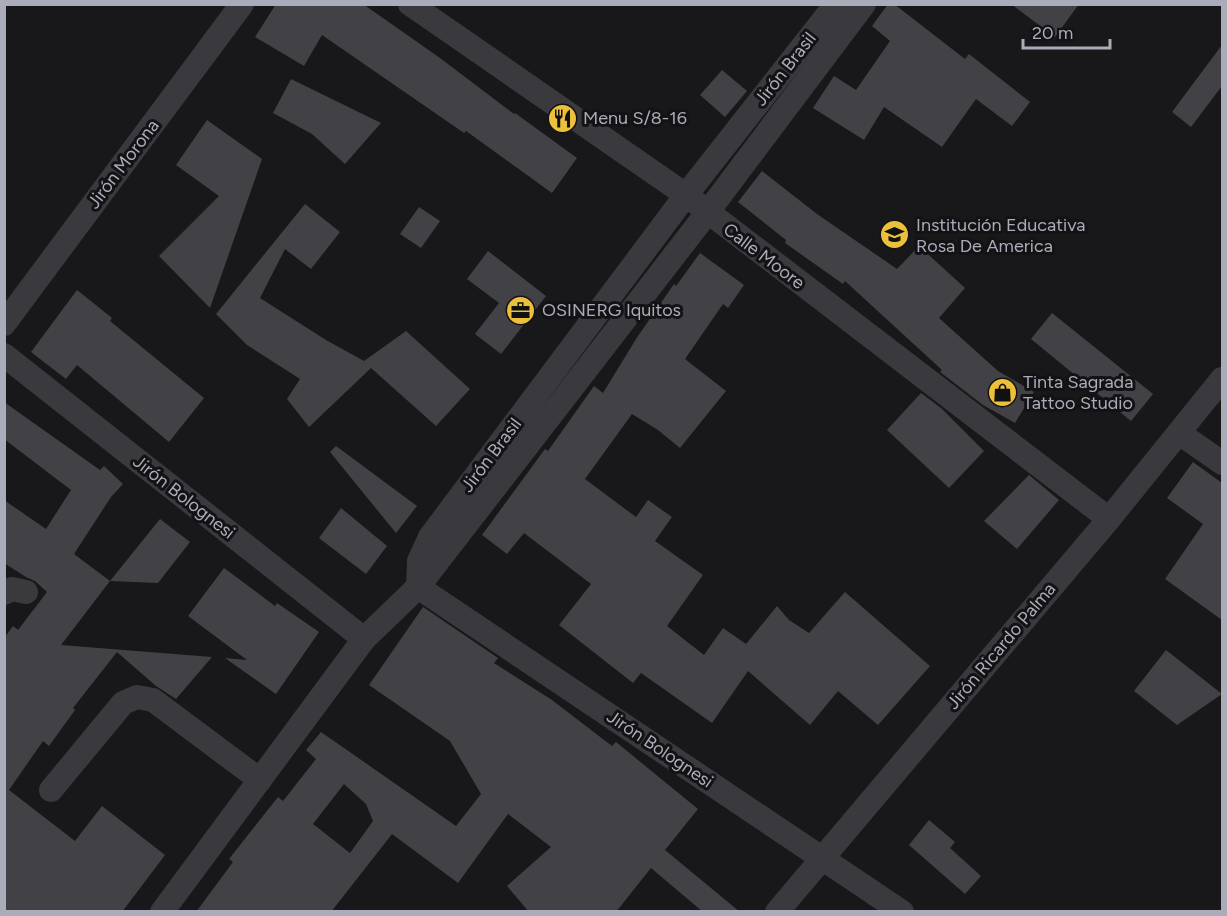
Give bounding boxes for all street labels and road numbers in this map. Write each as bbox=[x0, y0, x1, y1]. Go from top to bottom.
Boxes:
street label: Jirón Brasil bbox=[749, 28, 821, 110]
street label: Jirón Morona bbox=[82, 115, 164, 213]
street label: Calle Moore bbox=[719, 218, 809, 294]
street label: Jirón Brasil bbox=[456, 414, 526, 496]
street label: Jirón Bolognesi bbox=[129, 450, 239, 544]
street label: Jirón Ricardo Palma bbox=[942, 578, 1060, 714]
street label: Jirón Bolognesi bbox=[603, 705, 717, 793]

